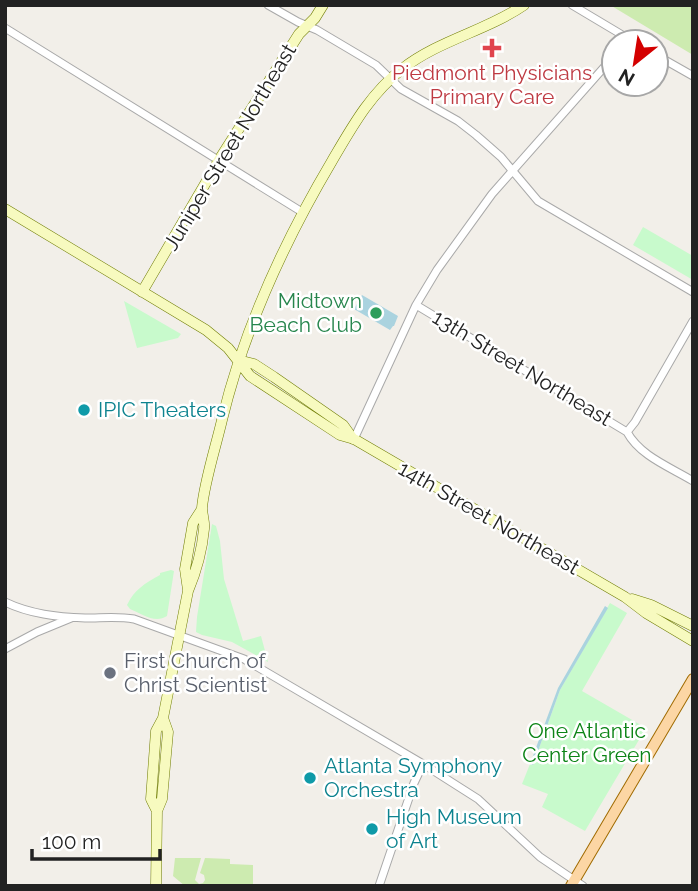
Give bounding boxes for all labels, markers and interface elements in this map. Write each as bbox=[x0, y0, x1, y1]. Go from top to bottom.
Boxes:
north arrow bbox=[600, 28, 670, 98]
marker: Piedmont Physicians Primary Care bbox=[482, 38, 502, 58]
street label: Juniper Street Northeast bbox=[158, 39, 301, 255]
place label: Piedmont Physicians Primary Care bbox=[392, 60, 592, 109]
text: N bbox=[615, 65, 638, 91]
place label: Midtown Beach Club bbox=[250, 288, 362, 337]
street label: 13th Street Northeast bbox=[428, 304, 616, 431]
marker: Midtown Beach Club bbox=[368, 305, 384, 321]
place label: IPIC Theaters bbox=[98, 397, 226, 422]
marker: IPIC Theaters bbox=[76, 402, 92, 418]
street label: 14th Street Northeast bbox=[394, 456, 584, 580]
place label: First Church of Christ Scientist bbox=[124, 648, 267, 697]
marker: First Church of Christ Scientist bbox=[102, 665, 118, 681]
park label: One Atlantic Center Green bbox=[522, 718, 652, 767]
place label: Atlanta Symphony Orchestra bbox=[324, 753, 502, 802]
marker: Atlanta Symphony Orchestra bbox=[302, 770, 318, 786]
place label: High Museum of Art bbox=[386, 804, 522, 853]
scale bar bbox=[32, 818, 159, 862]
marker: High Museum of Art bbox=[364, 821, 380, 837]
text: 100 m bbox=[42, 829, 101, 854]

